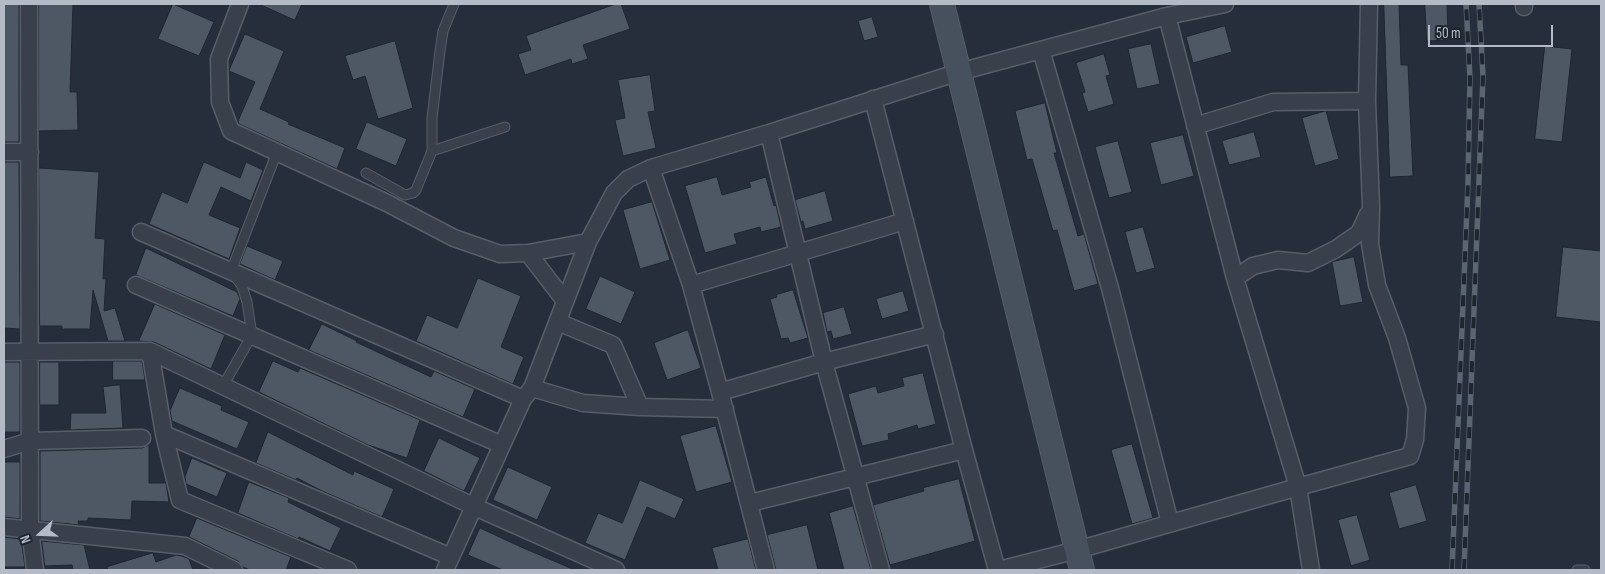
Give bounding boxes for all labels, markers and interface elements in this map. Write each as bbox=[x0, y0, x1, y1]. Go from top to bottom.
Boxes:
scale bar bbox=[1430, 15, 1555, 47]
text: 50 m bbox=[1436, 24, 1461, 43]
north arrow bbox=[15, 509, 65, 559]
text: N bbox=[16, 533, 35, 546]

